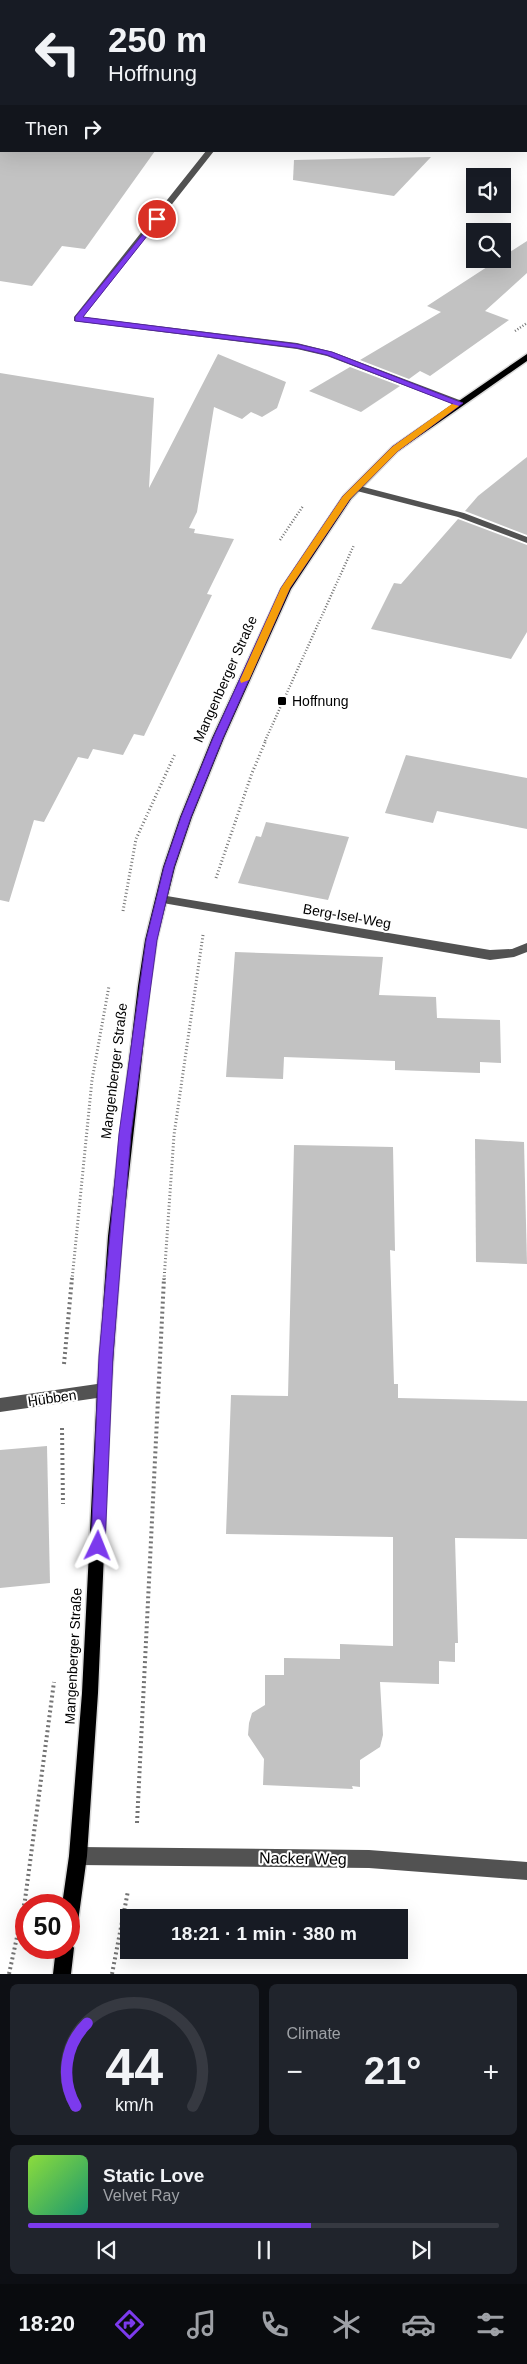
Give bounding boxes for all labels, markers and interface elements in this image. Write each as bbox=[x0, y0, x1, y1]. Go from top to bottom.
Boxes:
icon: left bbox=[25, 20, 90, 85]
text: 250 m bbox=[108, 20, 207, 59]
text: Hoffnung bbox=[108, 61, 197, 86]
icon: right bbox=[78, 115, 106, 143]
text: Then bbox=[25, 118, 68, 139]
map controls bbox=[466, 168, 511, 268]
button: sound bbox=[466, 168, 511, 213]
pin bbox=[136, 198, 178, 240]
icon: arrive bbox=[143, 205, 171, 233]
button: search bbox=[466, 223, 511, 268]
street label: Mangenberger Straße bbox=[190, 613, 260, 745]
place label: Hoffnung bbox=[292, 693, 349, 709]
marker: Hoffnung bbox=[276, 695, 288, 707]
street label: Berg-Isel-Weg bbox=[302, 900, 392, 932]
street label: Mangenberger Straße bbox=[98, 1002, 130, 1140]
street label: Hübben bbox=[27, 1387, 77, 1409]
position arrow bbox=[71, 1519, 123, 1571]
street label: Mangenberger Straße bbox=[61, 1587, 85, 1725]
street label: Nacker Weg bbox=[259, 1849, 347, 1868]
speed limit sign: 50 bbox=[15, 1894, 80, 1959]
text: 18:21 · 1 min · 380 m bbox=[171, 1923, 357, 1944]
text: Climate bbox=[287, 2025, 341, 2042]
text: 44 bbox=[105, 2038, 163, 2096]
text: 21° bbox=[364, 2050, 421, 2092]
text: − bbox=[287, 2056, 303, 2087]
text: + bbox=[483, 2056, 499, 2087]
text: km/h bbox=[115, 2095, 154, 2115]
text: Static Love bbox=[103, 2165, 204, 2186]
text: Velvet Ray bbox=[103, 2187, 179, 2204]
icon: previous bbox=[93, 2236, 121, 2264]
icon: pause bbox=[250, 2236, 278, 2264]
icon: next bbox=[407, 2236, 435, 2264]
icon: directions bbox=[112, 2307, 147, 2342]
icon: music bbox=[184, 2307, 219, 2342]
icon: phone bbox=[257, 2307, 292, 2342]
icon: climate bbox=[329, 2307, 364, 2342]
icon: car bbox=[401, 2307, 436, 2342]
icon: filters bbox=[473, 2307, 508, 2342]
text: 18:20 bbox=[19, 2311, 75, 2336]

